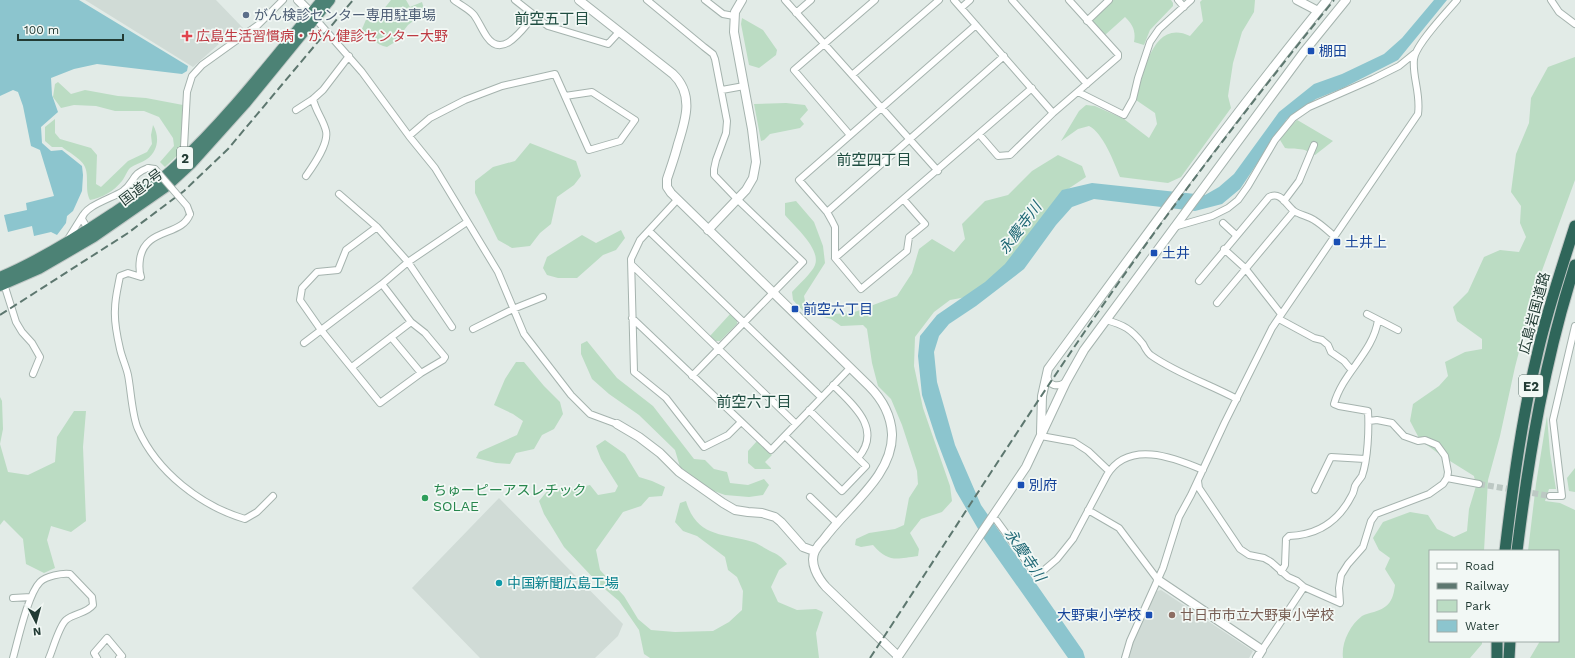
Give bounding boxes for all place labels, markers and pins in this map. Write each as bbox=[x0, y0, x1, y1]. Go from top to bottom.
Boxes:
place label: がん検診センター専用駐車場 bbox=[254, 7, 436, 23]
marker: がん検診センター専用駐車場 bbox=[241, 10, 251, 20]
place label: 広島生活習慣病・がん健診センター大野 bbox=[196, 28, 448, 44]
marker: 広島生活習慣病・がん健診センター大野 bbox=[181, 30, 193, 42]
place label: 棚田 bbox=[1319, 43, 1347, 59]
marker: 棚田 bbox=[1306, 46, 1316, 56]
place label: 土井上 bbox=[1345, 234, 1387, 250]
marker: 土井上 bbox=[1332, 237, 1342, 247]
place label: 土井 bbox=[1162, 245, 1190, 261]
marker: 土井 bbox=[1149, 248, 1159, 258]
place label: 前空六丁目 bbox=[803, 301, 873, 317]
marker: 前空六丁目 bbox=[790, 304, 800, 314]
place label: 別府 bbox=[1029, 477, 1057, 493]
marker: 別府 bbox=[1016, 480, 1026, 490]
place label: ちゅーピーアスレチック SOLAE bbox=[433, 482, 586, 514]
marker: ちゅーピーアスレチック SOLAE bbox=[420, 493, 430, 503]
place label: 中国新聞広島工場 bbox=[507, 575, 619, 591]
marker: 中国新聞広島工場 bbox=[494, 578, 504, 588]
place label: 大野東小学校 bbox=[1057, 607, 1141, 623]
place label: 廿日市市立大野東小学校 bbox=[1180, 607, 1334, 623]
marker: 大野東小学校 bbox=[1144, 610, 1154, 620]
marker: 廿日市市立大野東小学校 bbox=[1167, 610, 1177, 620]

